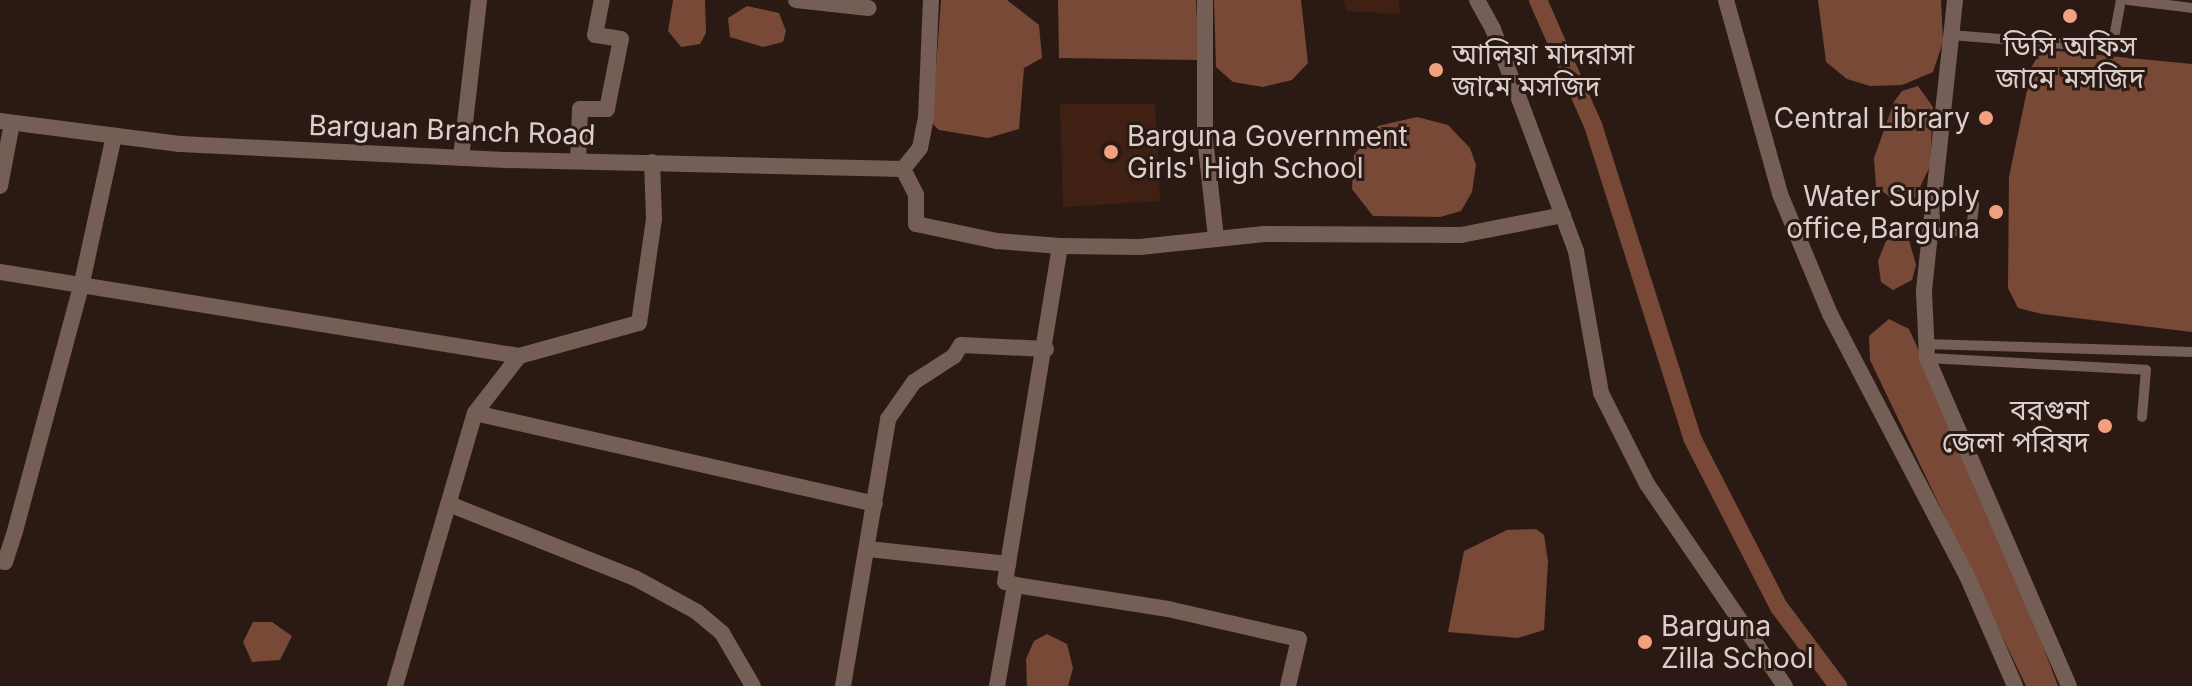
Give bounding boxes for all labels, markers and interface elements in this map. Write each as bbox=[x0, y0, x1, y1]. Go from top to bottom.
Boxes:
marker: ডিসি অফিস জামে মসজিদ bbox=[2061, 7, 2079, 25]
place label: ডিসি অফিস জামে মসজিদ bbox=[1996, 29, 2144, 95]
place label: আলিয়া মাদরাসা জামে মসজিদ bbox=[1452, 37, 1634, 103]
marker: আলিয়া মাদরাসা জামে মসজিদ bbox=[1427, 61, 1445, 79]
place label: Central Library bbox=[1774, 101, 1970, 135]
street label: Barguan Branch Road bbox=[308, 108, 596, 152]
marker: Central Library bbox=[1977, 109, 1995, 127]
place label: Barguna Government Girls' High School bbox=[1127, 119, 1408, 185]
marker: Barguna Government Girls' High School bbox=[1102, 143, 1120, 161]
place label: Water Supply office,Barguna bbox=[1786, 179, 1980, 245]
marker: Water Supply office,Barguna bbox=[1987, 203, 2005, 221]
place label: বরগুনা জেলা পরিষদ bbox=[1942, 393, 2089, 459]
marker: বরগুনা জেলা পরিষদ bbox=[2096, 417, 2114, 435]
place label: Barguna Zilla School bbox=[1661, 609, 1813, 675]
marker: Barguna Zilla School bbox=[1636, 633, 1654, 651]

